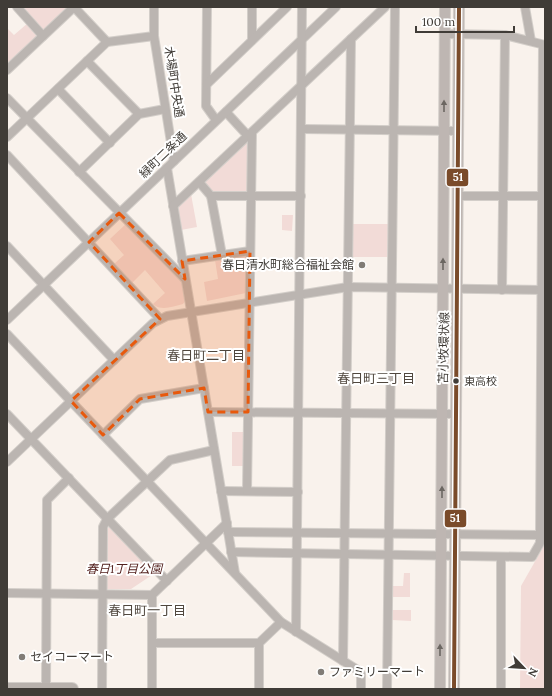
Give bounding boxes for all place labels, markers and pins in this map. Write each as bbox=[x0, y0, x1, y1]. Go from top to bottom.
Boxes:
place label: 春日清水町総合福祉会館 bbox=[222, 257, 354, 272]
marker: 春日清水町総合福祉会館 bbox=[357, 260, 367, 270]
place label: 東高校 bbox=[464, 374, 497, 388]
marker: 東高校 bbox=[451, 376, 461, 386]
place label: セイコーマート bbox=[30, 649, 114, 664]
marker: セイコーマート bbox=[17, 652, 27, 662]
place label: ファミリーマート bbox=[329, 664, 425, 679]
marker: ファミリーマート bbox=[316, 667, 326, 677]

